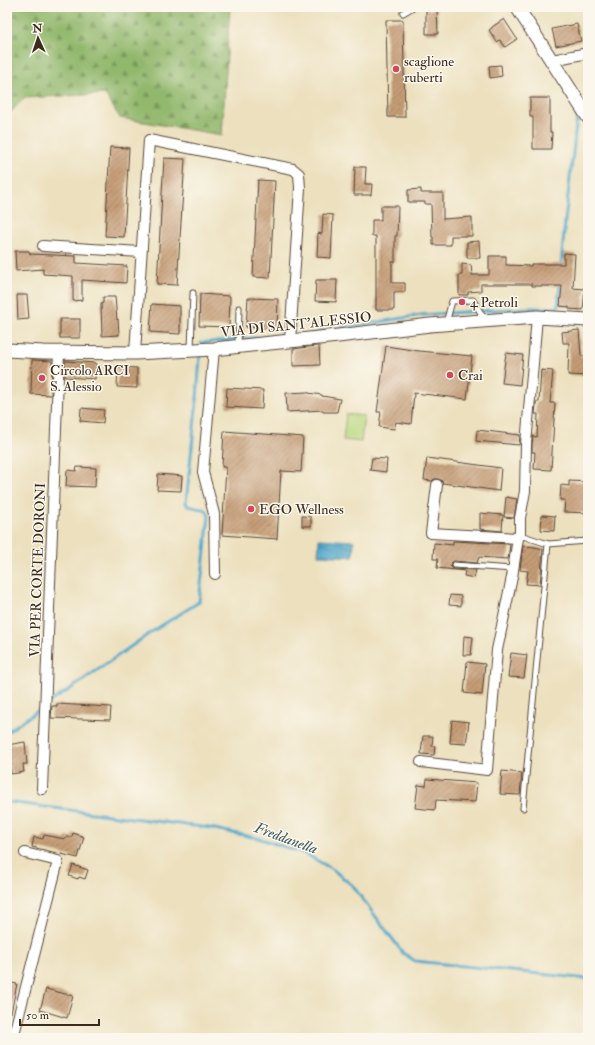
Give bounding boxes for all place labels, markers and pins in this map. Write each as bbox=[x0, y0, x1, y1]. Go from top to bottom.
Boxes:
place label: scaglione ruberti bbox=[404, 53, 454, 86]
marker: scaglione ruberti bbox=[391, 64, 401, 74]
place label: 4 Petroli bbox=[470, 294, 518, 311]
marker: 4 Petroli bbox=[457, 297, 467, 307]
place label: Circolo ARCI S. Alessio bbox=[50, 362, 129, 395]
place label: Crai bbox=[458, 367, 483, 384]
marker: Crai bbox=[445, 370, 455, 380]
marker: Circolo ARCI S. Alessio bbox=[37, 373, 47, 383]
place label: EGO Wellness bbox=[259, 501, 344, 518]
marker: EGO Wellness bbox=[246, 504, 256, 514]

